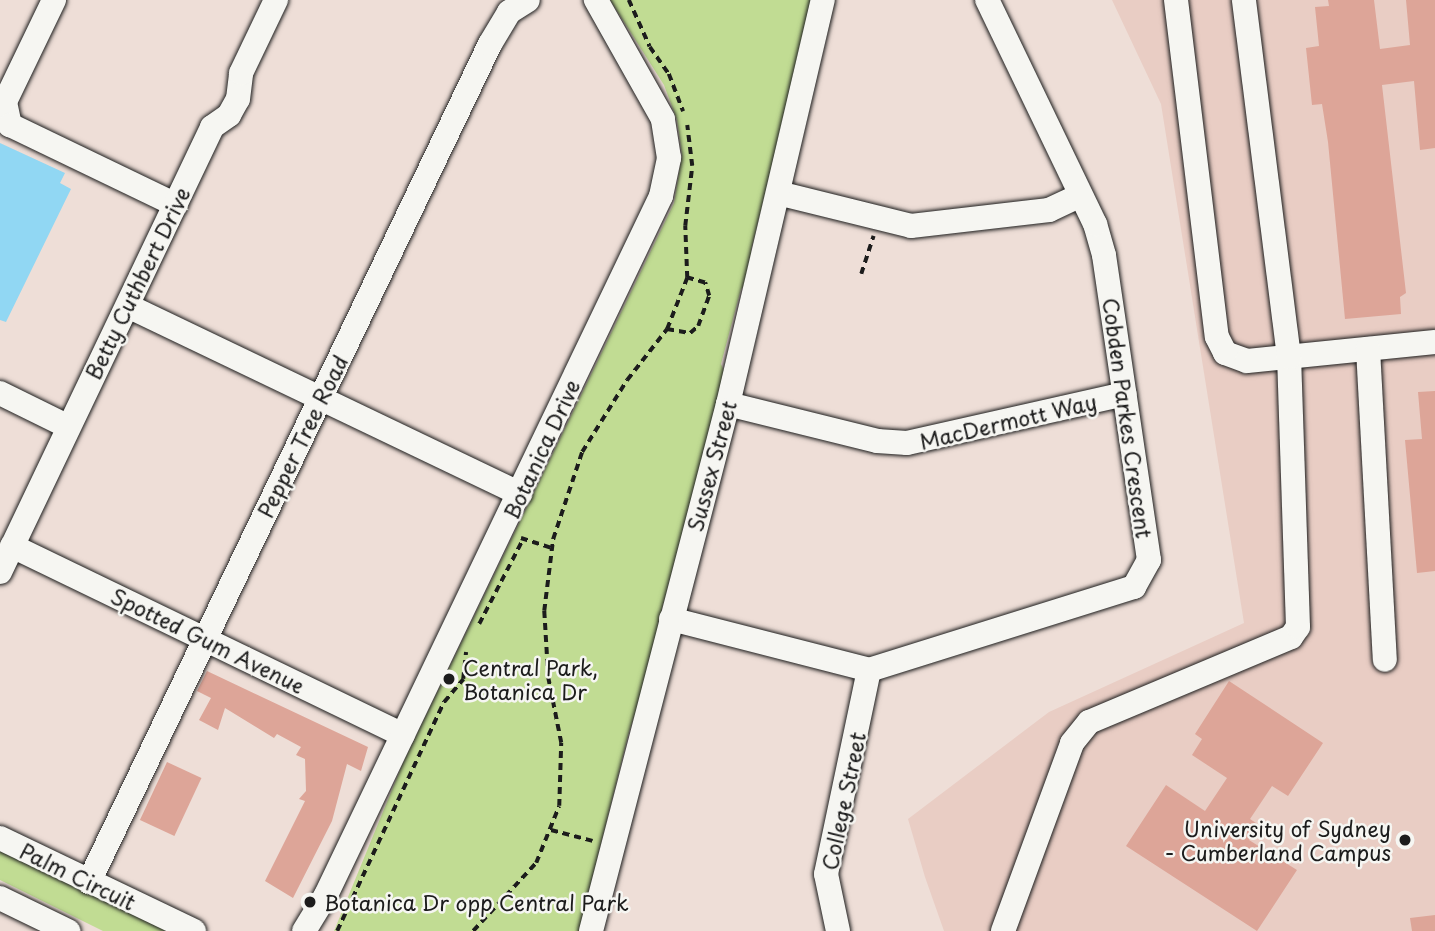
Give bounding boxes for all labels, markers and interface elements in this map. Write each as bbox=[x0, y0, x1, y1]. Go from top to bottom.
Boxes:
street label: Betty Cuthbert Drive bbox=[79, 182, 195, 384]
street label: Cobden Parkes Crescent bbox=[1099, 295, 1157, 541]
street label: Pepper Tree Road bbox=[252, 350, 352, 522]
street label: Botanica Drive bbox=[497, 375, 585, 523]
street label: MacDermott Way bbox=[917, 388, 1099, 454]
street label: Sussex Street bbox=[681, 397, 741, 535]
street label: Spotted Gum Avenue bbox=[107, 582, 309, 698]
place label: Central Park, Botanica Dr bbox=[463, 654, 598, 704]
marker: Central Park, Botanica Dr bbox=[441, 671, 457, 687]
street label: College Street bbox=[816, 729, 870, 873]
place label: University of Sydney - Cumberland Campus bbox=[1163, 815, 1391, 865]
marker: University of Sydney - Cumberland Campus bbox=[1397, 832, 1413, 848]
street label: Palm Circuit bbox=[16, 837, 140, 915]
place label: Botanica Dr opp Central Park bbox=[324, 889, 629, 915]
marker: Botanica Dr opp Central Park bbox=[302, 894, 318, 910]

